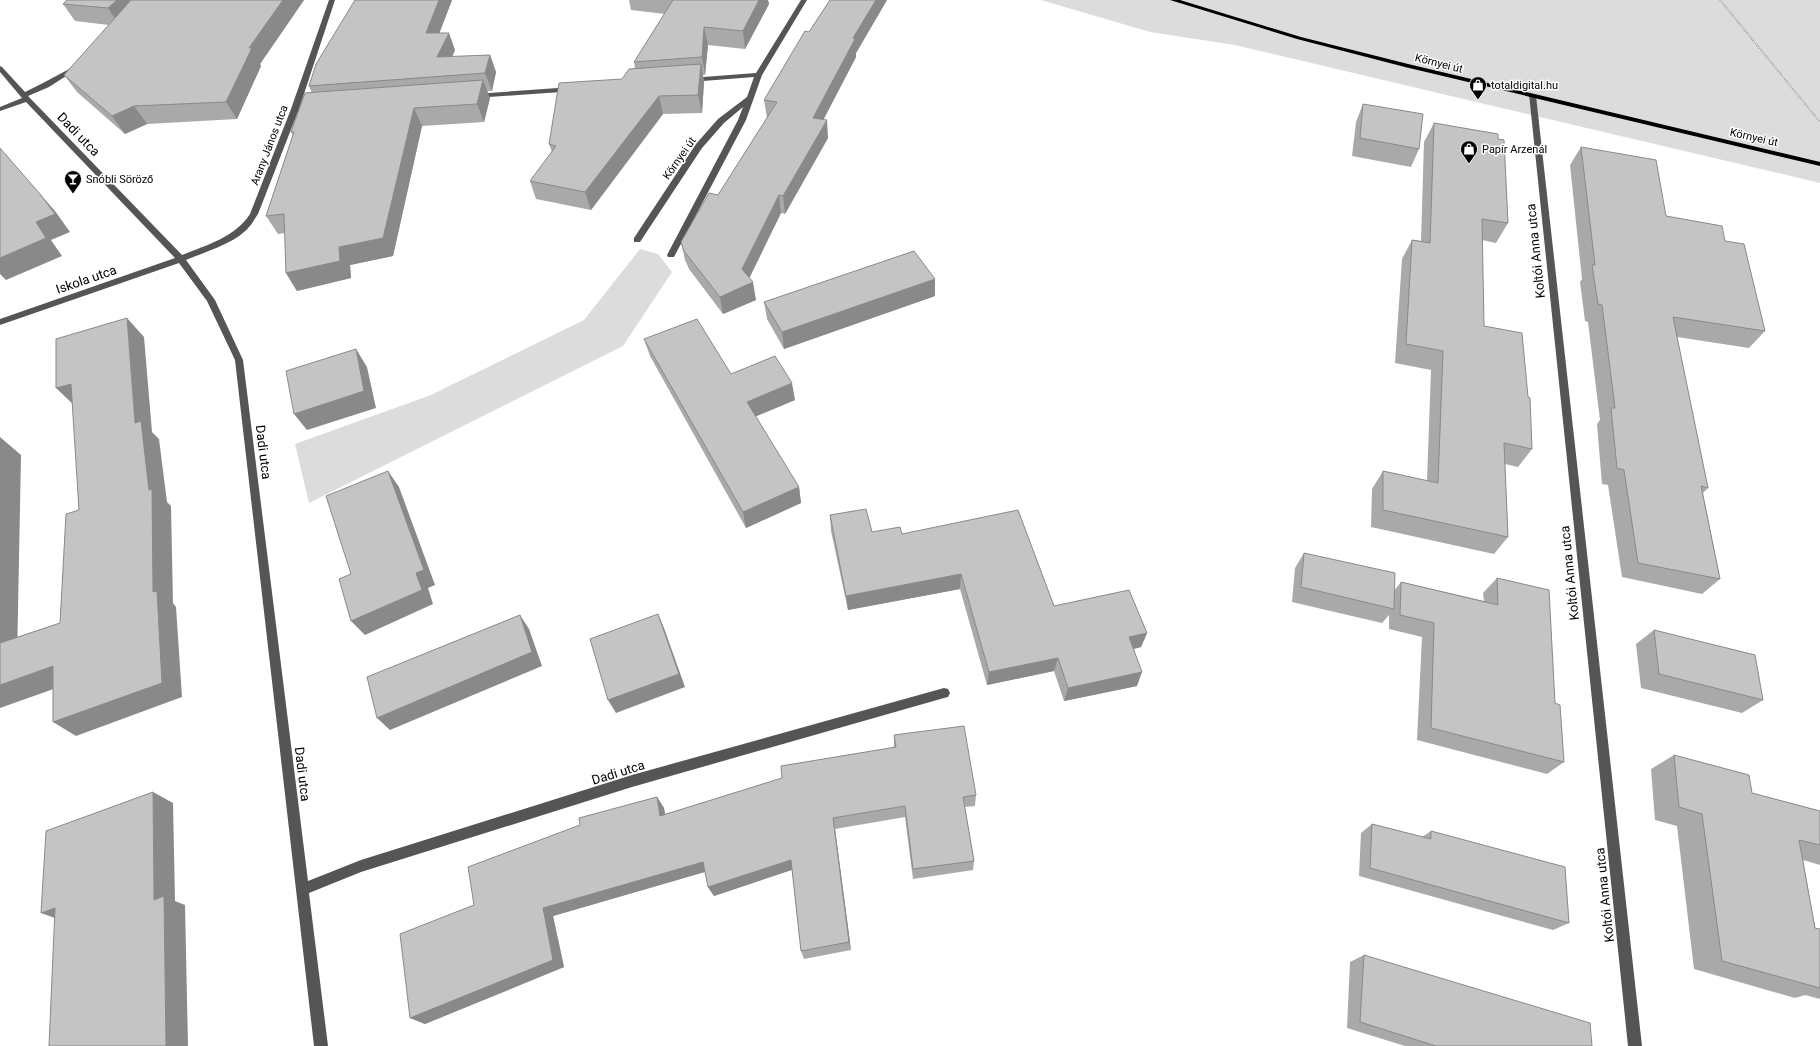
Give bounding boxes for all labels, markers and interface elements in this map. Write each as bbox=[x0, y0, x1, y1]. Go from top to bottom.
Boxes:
street label: Környei út bbox=[1414, 51, 1465, 76]
shop icon: totaldigital.hu bbox=[1468, 75, 1488, 100]
place label: totaldigital.hu bbox=[1491, 79, 1558, 92]
street label: Arany János utca bbox=[248, 103, 291, 187]
street label: Dadi utca bbox=[54, 109, 103, 159]
street label: Környei út bbox=[1729, 126, 1780, 149]
street label: Környei út bbox=[660, 134, 699, 182]
shop icon: Papír Arzenál bbox=[1459, 139, 1479, 164]
place label: Papír Arzenál bbox=[1482, 143, 1547, 156]
bar icon: Snóbli Söröző bbox=[63, 169, 83, 194]
place label: Snóbli Söröző bbox=[86, 173, 153, 186]
street label: Koltói Anna utca bbox=[1523, 203, 1548, 299]
street label: Iskola utca bbox=[54, 262, 118, 297]
street label: Dadi utca bbox=[253, 424, 274, 480]
street label: Koltói Anna utca bbox=[1557, 525, 1582, 621]
street label: Dadi utca bbox=[292, 746, 313, 802]
street label: Dadi utca bbox=[590, 757, 646, 788]
street label: Koltói Anna utca bbox=[1592, 847, 1617, 943]

